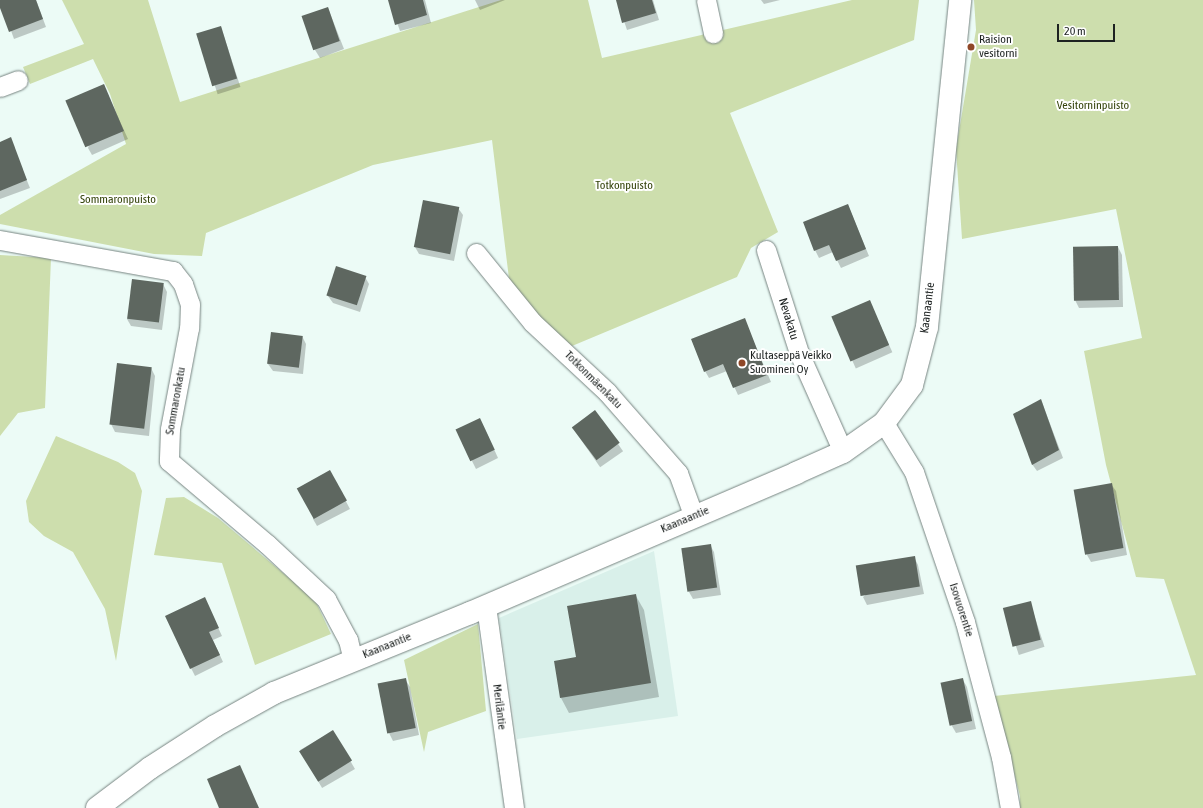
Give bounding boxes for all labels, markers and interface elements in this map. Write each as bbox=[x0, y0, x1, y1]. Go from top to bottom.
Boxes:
scale bar bbox=[1059, 16, 1117, 42]
text: 20 m bbox=[1064, 24, 1086, 38]
place label: Raision vesitorni bbox=[979, 33, 1017, 61]
marker: Raision vesitorni bbox=[966, 42, 976, 52]
park label: Vesitorninpuisto bbox=[1057, 99, 1129, 113]
park label: Totkonpuisto bbox=[595, 179, 653, 193]
park label: Sommaronpuisto bbox=[80, 193, 156, 207]
street label: Kaanaantie bbox=[918, 282, 938, 334]
street label: Nevakatu bbox=[775, 296, 801, 342]
street label: Totkonmäenkatu bbox=[561, 348, 625, 412]
place label: Kultaseppä Veikko Suominen Oy bbox=[750, 349, 832, 377]
marker: Kultaseppä Veikko Suominen Oy bbox=[737, 358, 747, 368]
street label: Sommaronkatu bbox=[163, 366, 189, 436]
street label: Kaanaantie bbox=[659, 503, 711, 537]
street label: Isovuorentie bbox=[946, 581, 976, 639]
street label: Kaanaantie bbox=[361, 630, 413, 662]
street label: Meriläntie bbox=[489, 683, 509, 731]

